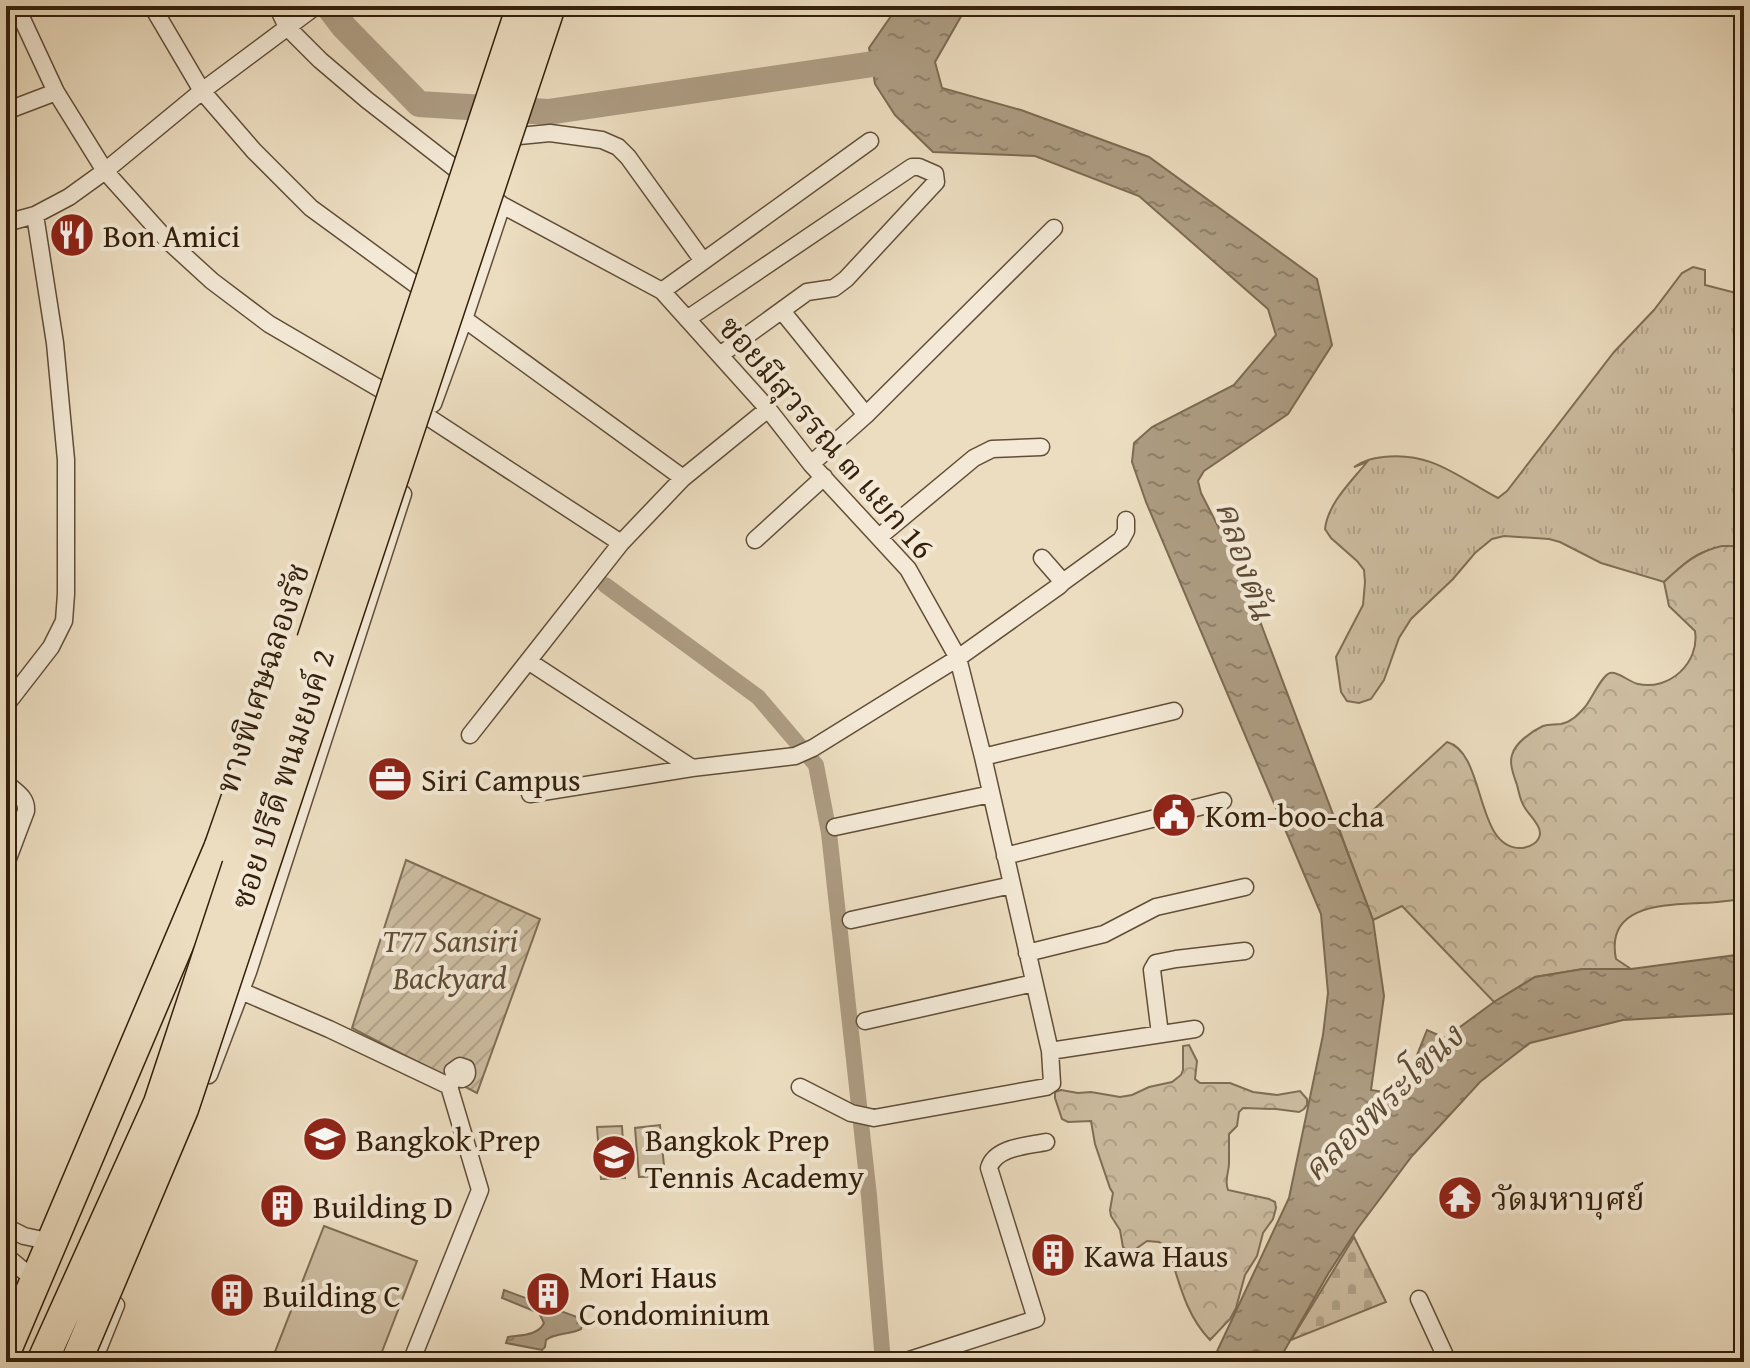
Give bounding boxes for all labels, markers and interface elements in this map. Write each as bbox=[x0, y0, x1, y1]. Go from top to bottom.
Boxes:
restaurant icon: Bon Amici bbox=[48, 211, 96, 259]
place label: Bon Amici bbox=[103, 212, 240, 259]
street label: ซอยมีสุวรรณ ๓ แยก 16 bbox=[708, 305, 946, 569]
water label: คลองตัน bbox=[1204, 494, 1288, 627]
street label: ทางพิเศษฉลองรัช bbox=[203, 557, 321, 799]
street label: ซอย ปรีดี พนมยงค์ 2 bbox=[218, 643, 346, 915]
office icon: Siri Campus bbox=[366, 755, 414, 803]
place label: Siri Campus bbox=[421, 756, 581, 803]
public building icon: Kom-boo-cha bbox=[1150, 791, 1198, 839]
place label: Kom-boo-cha bbox=[1205, 792, 1384, 839]
park label: T77 Sansiri Backyard bbox=[382, 917, 518, 1001]
water label: คลองพระโขนง bbox=[1290, 1011, 1475, 1192]
school or university icon: Bangkok Prep bbox=[301, 1115, 349, 1163]
place label: Bangkok Prep bbox=[356, 1116, 541, 1163]
place label: Bangkok Prep Tennis Academy bbox=[645, 1116, 864, 1200]
school or university icon: Bangkok Prep Tennis Academy bbox=[590, 1133, 638, 1181]
temple icon: วัดมหาบุศย์ bbox=[1436, 1174, 1484, 1222]
place label: วัดมหาบุศย์ bbox=[1491, 1175, 1645, 1222]
building icon: Building D bbox=[258, 1182, 306, 1230]
place label: Building D bbox=[313, 1183, 453, 1230]
building icon: Kawa Haus bbox=[1029, 1231, 1077, 1279]
place label: Kawa Haus bbox=[1084, 1232, 1228, 1279]
place label: Mori Haus Condominium bbox=[579, 1253, 770, 1337]
building icon: Mori Haus Condominium bbox=[524, 1270, 572, 1318]
building icon: Building C bbox=[208, 1271, 256, 1319]
place label: Building C bbox=[263, 1272, 401, 1319]

